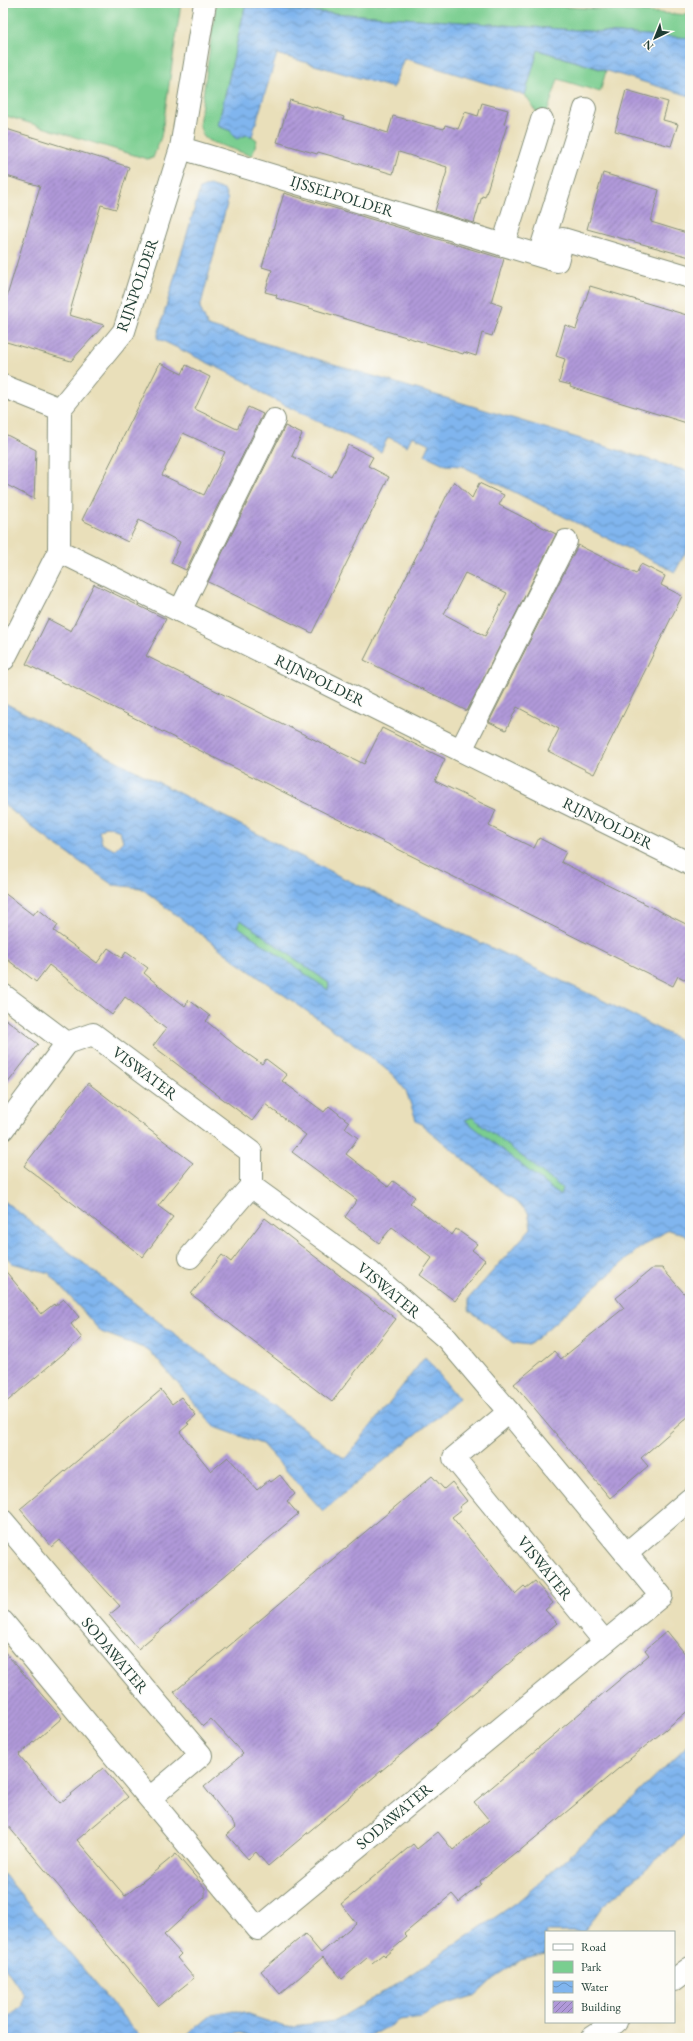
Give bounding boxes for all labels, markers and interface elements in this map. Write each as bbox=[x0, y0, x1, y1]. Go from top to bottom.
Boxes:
north arrow bbox=[635, 18, 675, 58]
text: N bbox=[640, 37, 656, 53]
street label: IJSSELPOLDER bbox=[288, 170, 397, 222]
street label: RIJNPOLDER bbox=[111, 235, 163, 335]
street label: RIJNPOLDER bbox=[271, 649, 369, 711]
street label: RIJNPOLDER bbox=[559, 792, 657, 854]
street label: VISWATER bbox=[108, 1041, 183, 1105]
street label: VISWATER bbox=[353, 1257, 426, 1323]
street label: VISWATER bbox=[513, 1532, 578, 1605]
street label: SODAWATER bbox=[77, 1612, 153, 1698]
street label: SODAWATER bbox=[351, 1778, 437, 1854]
legend bbox=[545, 1931, 675, 2023]
text: Road bbox=[581, 1939, 607, 1955]
text: Park bbox=[581, 1959, 602, 1975]
text: Water bbox=[581, 1979, 608, 1995]
text: Building bbox=[581, 1999, 622, 2015]

